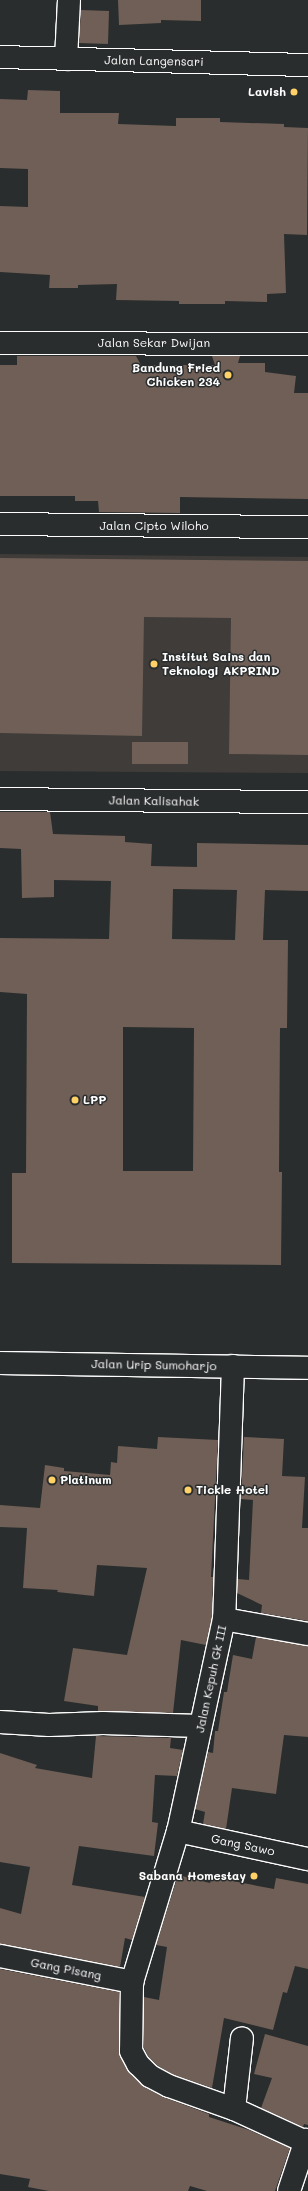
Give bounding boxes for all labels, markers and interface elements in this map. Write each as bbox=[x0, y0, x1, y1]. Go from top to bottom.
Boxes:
street label: Jalan Langensari bbox=[104, 53, 204, 69]
place label: Lavish bbox=[248, 85, 286, 99]
marker: Lavish bbox=[289, 87, 299, 97]
street label: Jalan Sekar Dwijan bbox=[98, 336, 210, 350]
place label: Bandung Fried Chicken 234 bbox=[132, 361, 220, 389]
marker: Bandung Fried Chicken 234 bbox=[223, 370, 233, 380]
street label: Jalan Cipto Wiloho bbox=[99, 519, 209, 533]
place label: Institut Sains dan Teknologi AKPRIND bbox=[162, 650, 280, 678]
marker: Institut Sains dan Teknologi AKPRIND bbox=[149, 659, 159, 669]
street label: Jalan Kalisahak bbox=[109, 793, 199, 809]
place label: LPP bbox=[83, 1093, 106, 1107]
marker: LPP bbox=[70, 1095, 80, 1105]
street label: Jalan Urip Sumoharjo bbox=[91, 1357, 217, 1373]
place label: Platinum bbox=[60, 1473, 111, 1487]
marker: Platinum bbox=[47, 1475, 57, 1485]
place label: Tickle Hotel bbox=[196, 1483, 268, 1497]
marker: Tickle Hotel bbox=[183, 1485, 193, 1495]
street label: Jalan Kepuh Gk III bbox=[193, 1624, 229, 1734]
street label: Gang Sawo bbox=[210, 1831, 276, 1859]
place label: Sabana Homestay bbox=[139, 1869, 246, 1883]
marker: Sabana Homestay bbox=[249, 1871, 259, 1881]
street label: Gang Pisang bbox=[29, 1955, 103, 1983]

